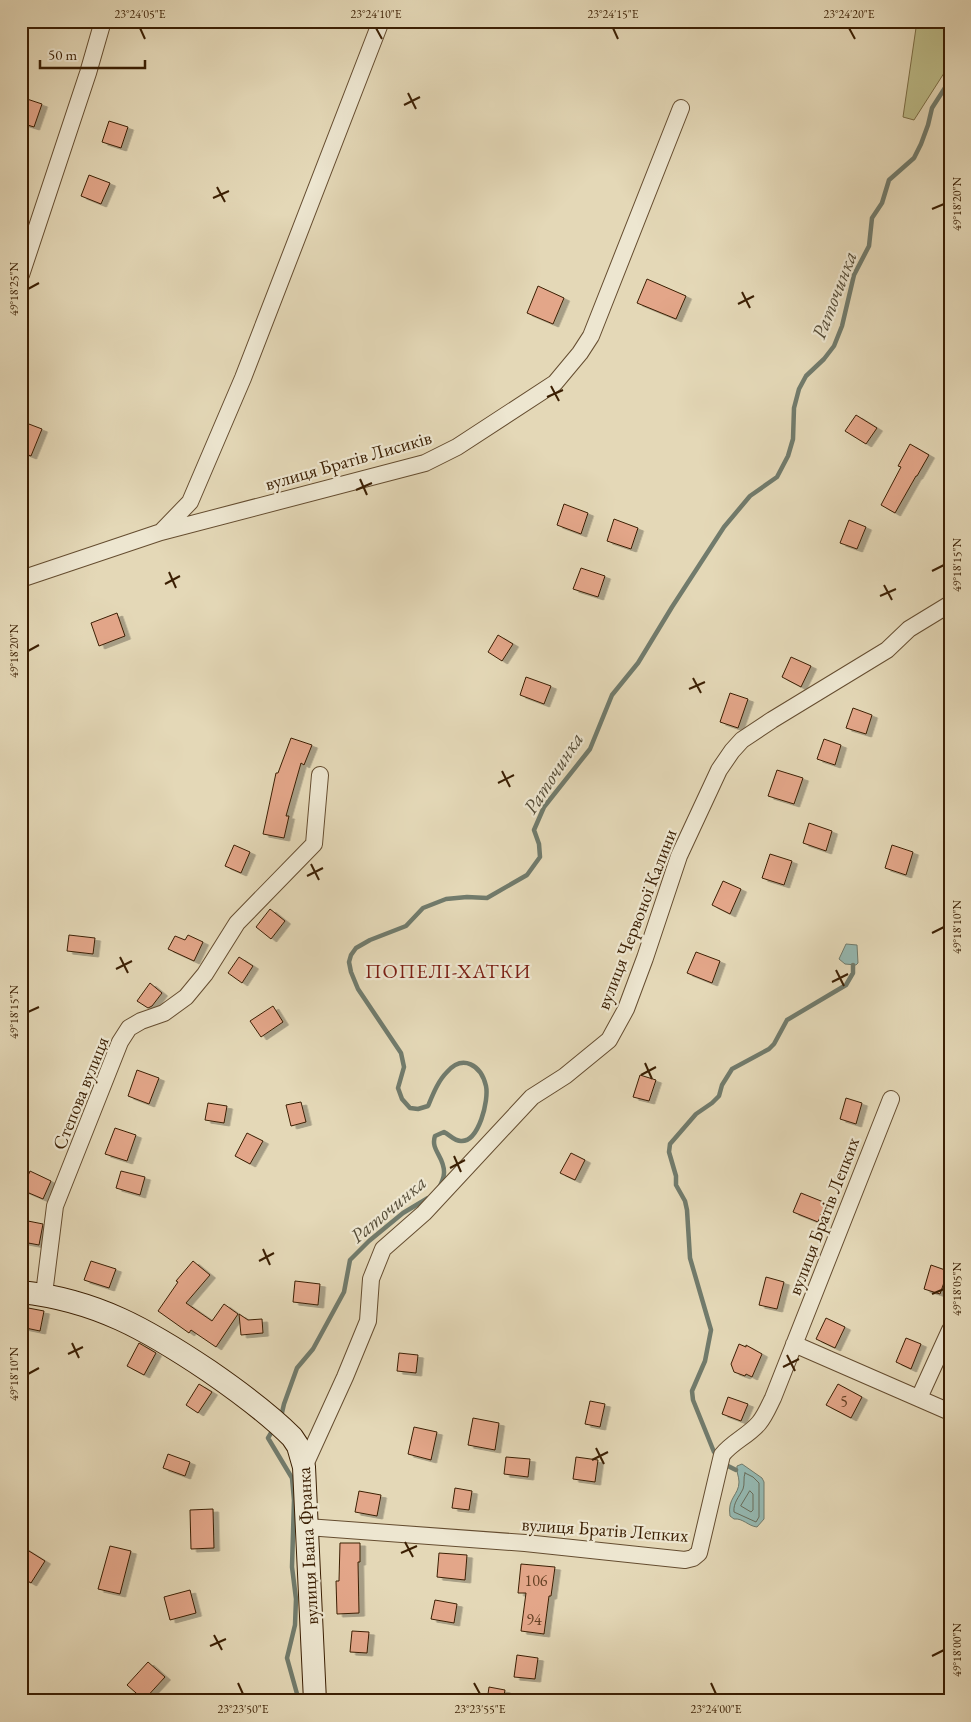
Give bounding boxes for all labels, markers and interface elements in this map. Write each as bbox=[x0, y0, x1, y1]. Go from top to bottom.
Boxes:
text: 23°24'05"E bbox=[114, 6, 166, 22]
text: 23°24'10"E bbox=[350, 6, 402, 22]
text: 23°24'15"E bbox=[587, 6, 639, 22]
text: 23°24'20"E bbox=[823, 6, 875, 22]
scale bar bbox=[40, 38, 145, 70]
text: 50 m bbox=[48, 45, 77, 64]
text: 49°18'20"N bbox=[949, 177, 965, 231]
water label: Раточинка bbox=[805, 247, 863, 343]
text: 49°18'25"N bbox=[6, 262, 22, 316]
street label: вулиця Братів Лисиків bbox=[262, 425, 434, 496]
text: 49°18'15"N bbox=[949, 538, 965, 592]
text: 49°18'20"N bbox=[6, 624, 22, 678]
water label: Раточинка bbox=[517, 727, 589, 819]
street label: вулиця Червоної Калини bbox=[590, 825, 682, 1013]
text: 49°18'10"N bbox=[949, 900, 965, 954]
district label: ПОПЕЛІ-ХАТКИ bbox=[365, 958, 531, 984]
text: 49°18'15"N bbox=[6, 985, 22, 1039]
street label: Степова вулиця bbox=[46, 1032, 115, 1154]
street label: вулиця Братів Лепких bbox=[782, 1133, 865, 1299]
water label: Раточинка bbox=[344, 1169, 432, 1249]
text: 49°18'05"N bbox=[949, 1262, 965, 1316]
text: 49°18'10"N bbox=[6, 1347, 22, 1401]
house number: 5 bbox=[840, 1391, 848, 1412]
street label: вулиця Івана Франка bbox=[291, 1466, 324, 1626]
street label: вулиця Братів Лепких bbox=[521, 1511, 690, 1548]
house number: 106 bbox=[524, 1570, 548, 1591]
house number: 94 bbox=[526, 1609, 542, 1630]
text: 49°18'00"N bbox=[949, 1623, 965, 1677]
text: 23°23'50"E bbox=[217, 1701, 269, 1717]
text: 23°23'55"E bbox=[454, 1701, 506, 1717]
text: 23°24'00"E bbox=[690, 1701, 742, 1717]

